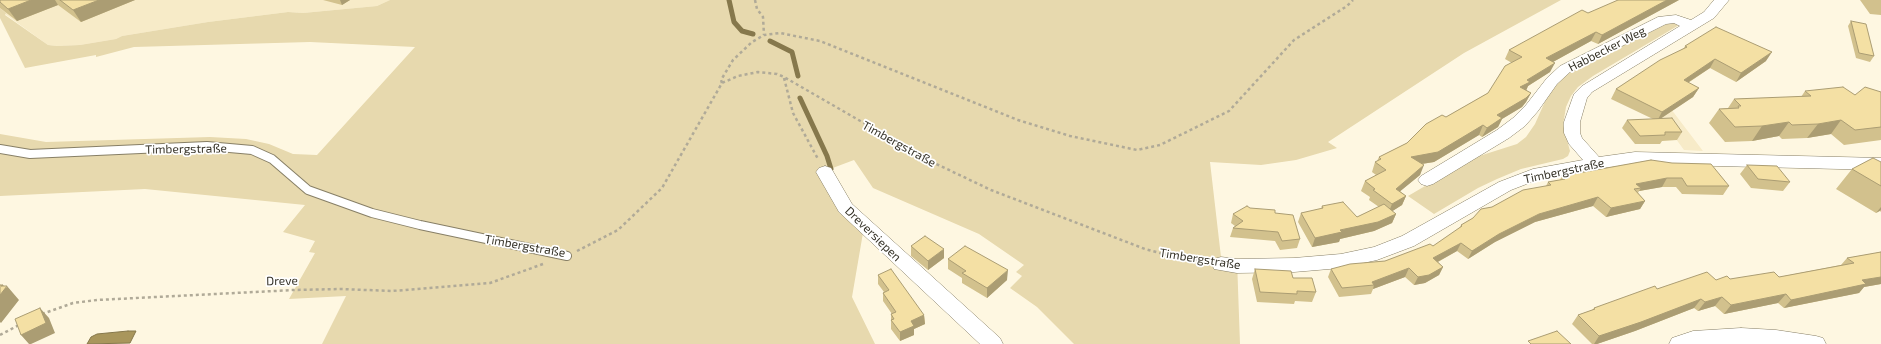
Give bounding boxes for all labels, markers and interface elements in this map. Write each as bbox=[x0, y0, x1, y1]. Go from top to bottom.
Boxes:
street label: Habbecker Weg bbox=[1566, 23, 1648, 75]
street label: Timbergstraße bbox=[860, 118, 938, 170]
street label: Timbergstraße bbox=[145, 141, 227, 157]
street label: Timbergstraße bbox=[1522, 155, 1606, 187]
street label: Dreversiepen bbox=[842, 204, 904, 264]
street label: Timbergstraße bbox=[483, 232, 567, 260]
street label: Timbergstraße bbox=[1158, 245, 1242, 273]
street label: Dreve bbox=[266, 274, 298, 288]

